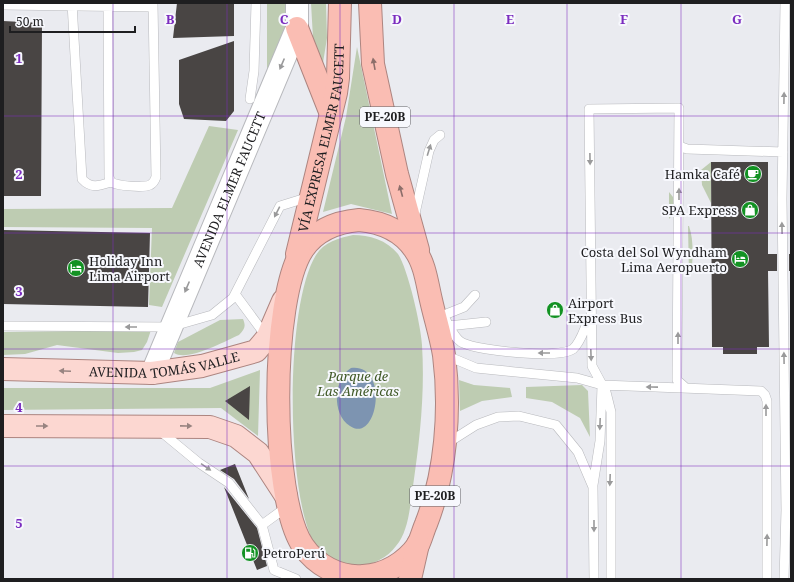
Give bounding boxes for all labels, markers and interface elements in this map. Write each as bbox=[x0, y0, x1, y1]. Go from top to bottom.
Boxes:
scale bar bbox=[10, 8, 135, 34]
text: B bbox=[166, 10, 175, 28]
text: C bbox=[280, 10, 289, 28]
text: D bbox=[392, 10, 402, 28]
text: E bbox=[506, 10, 515, 28]
text: F bbox=[620, 10, 628, 28]
text: G bbox=[732, 10, 742, 28]
text: 50 m bbox=[16, 13, 44, 30]
street label: VÍA EXPRESA ELMER FAUCETT bbox=[294, 43, 348, 234]
text: 1 bbox=[15, 49, 23, 67]
one-way arrow bbox=[370, 58, 376, 70]
one-way arrow bbox=[279, 59, 285, 70]
one-way arrow bbox=[780, 92, 787, 104]
road number: PE-20B bbox=[360, 107, 410, 127]
street label: AVENIDA ELMER FAUCETT bbox=[188, 109, 270, 270]
one-way arrow bbox=[426, 144, 432, 156]
one-way arrow bbox=[587, 153, 593, 166]
cafe icon: Hamka Café bbox=[743, 164, 763, 184]
text: 2 bbox=[15, 165, 23, 183]
place label: Hamka Café bbox=[665, 165, 740, 183]
one-way arrow bbox=[398, 185, 404, 197]
one-way arrow bbox=[676, 187, 682, 200]
shop icon: SPA Express bbox=[740, 200, 760, 220]
place label: SPA Express bbox=[662, 201, 737, 219]
one-way arrow bbox=[274, 206, 280, 218]
one-way arrow bbox=[779, 221, 785, 234]
place label: Costa del Sol Wyndham Lima Aeropuerto bbox=[581, 243, 727, 276]
hotel icon: Costa del Sol Wyndham Lima Aeropuerto bbox=[730, 249, 750, 269]
place label: Holiday Inn Lima Airport bbox=[89, 252, 170, 285]
hotel icon: Holiday Inn Lima Airport bbox=[66, 258, 86, 278]
one-way arrow bbox=[184, 281, 190, 293]
text: 3 bbox=[15, 282, 23, 300]
place label: Airport Express Bus bbox=[568, 294, 643, 327]
shop icon: Airport Express Bus bbox=[545, 300, 565, 320]
one-way arrow bbox=[124, 324, 137, 330]
one-way arrow bbox=[675, 331, 681, 344]
street label: AVENIDA TOMÁS VALLE bbox=[89, 347, 241, 382]
one-way arrow bbox=[588, 349, 594, 362]
one-way arrow bbox=[537, 350, 550, 356]
one-way arrow bbox=[781, 351, 787, 364]
park label: Parque de Las Américas bbox=[316, 367, 399, 400]
one-way arrow bbox=[58, 368, 71, 374]
one-way arrow bbox=[645, 384, 658, 390]
text: 4 bbox=[15, 398, 23, 416]
one-way arrow bbox=[763, 403, 769, 416]
one-way arrow bbox=[597, 418, 604, 430]
one-way arrow bbox=[36, 423, 49, 429]
one-way arrow bbox=[180, 423, 192, 430]
one-way arrow bbox=[200, 464, 212, 471]
one-way arrow bbox=[607, 474, 614, 486]
road number: PE-20B bbox=[410, 486, 460, 506]
text: 5 bbox=[15, 514, 23, 532]
one-way arrow bbox=[591, 520, 597, 533]
one-way arrow bbox=[764, 533, 770, 546]
fuel station icon: PetroPerú bbox=[240, 543, 260, 563]
place label: PetroPerú bbox=[263, 544, 325, 562]

